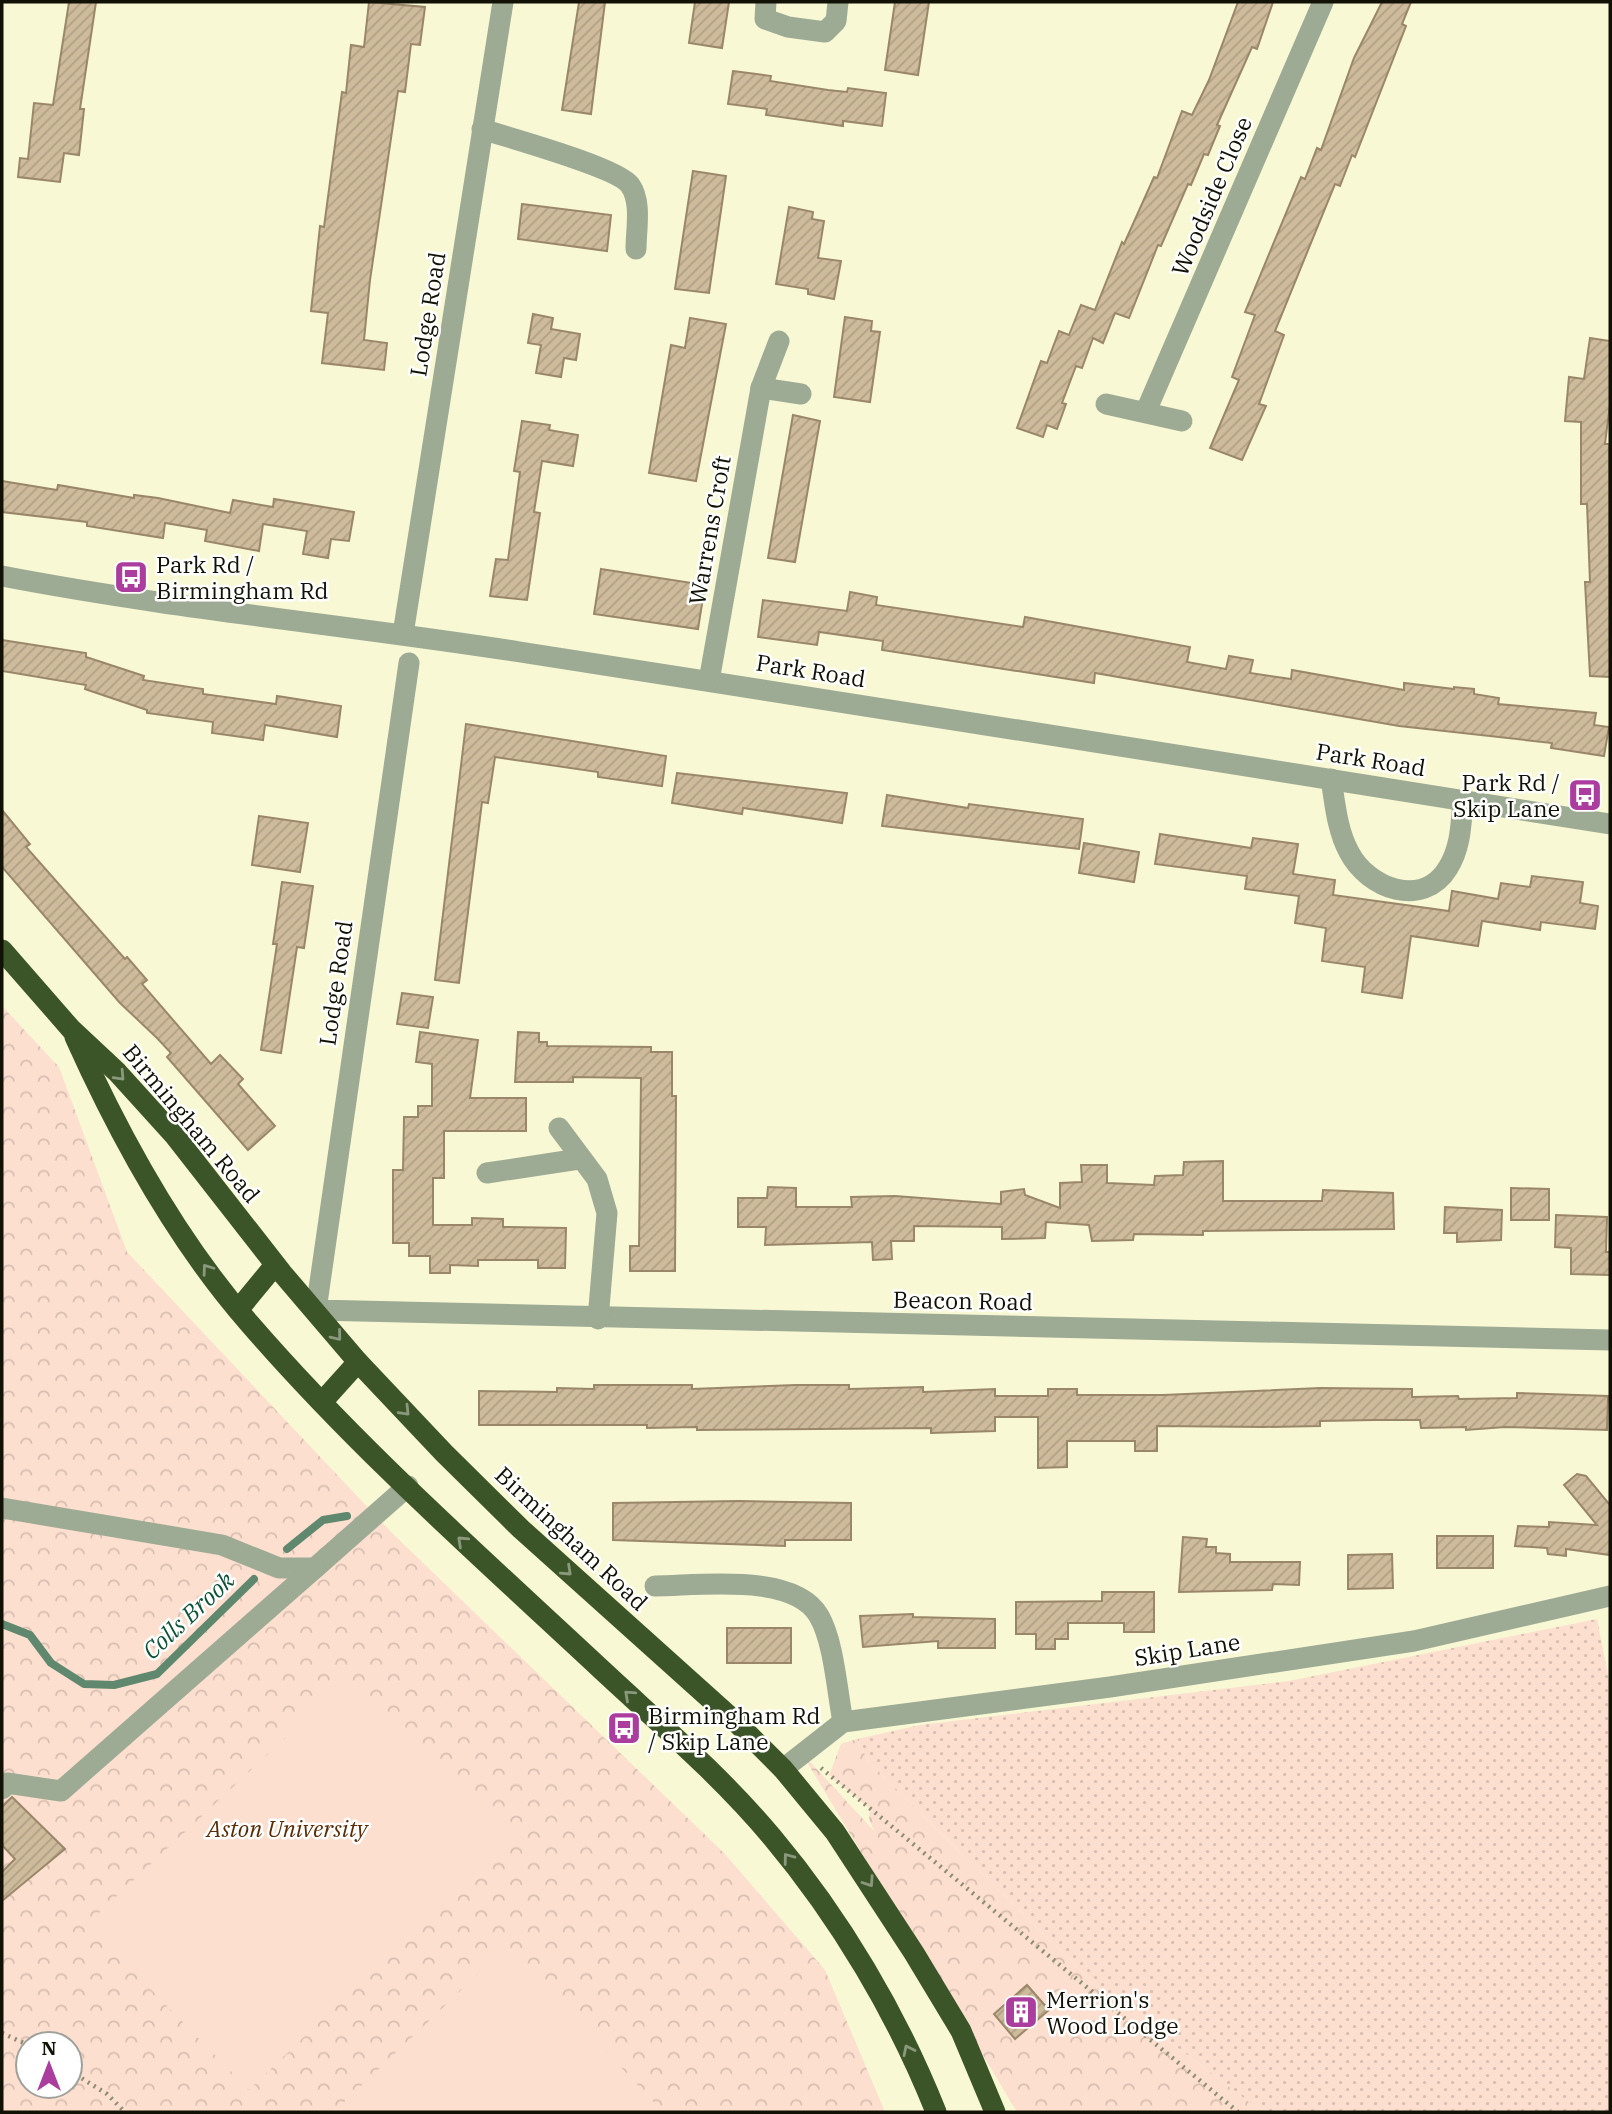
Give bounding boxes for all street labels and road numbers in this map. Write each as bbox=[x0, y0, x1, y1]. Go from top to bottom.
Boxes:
street label: Woodside Close bbox=[1164, 112, 1258, 280]
street label: Lodge Road bbox=[402, 250, 452, 378]
street label: Warrens Croft bbox=[681, 453, 737, 607]
street label: Park Road bbox=[754, 647, 868, 693]
street label: Park Road bbox=[1314, 736, 1428, 782]
street label: Lodge Road bbox=[311, 919, 359, 1047]
street label: Birmingham Road bbox=[117, 1037, 267, 1209]
street label: Beacon Road bbox=[893, 1284, 1033, 1316]
street label: Birmingham Road bbox=[489, 1459, 655, 1617]
street label: Skip Lane bbox=[1132, 1626, 1242, 1672]

